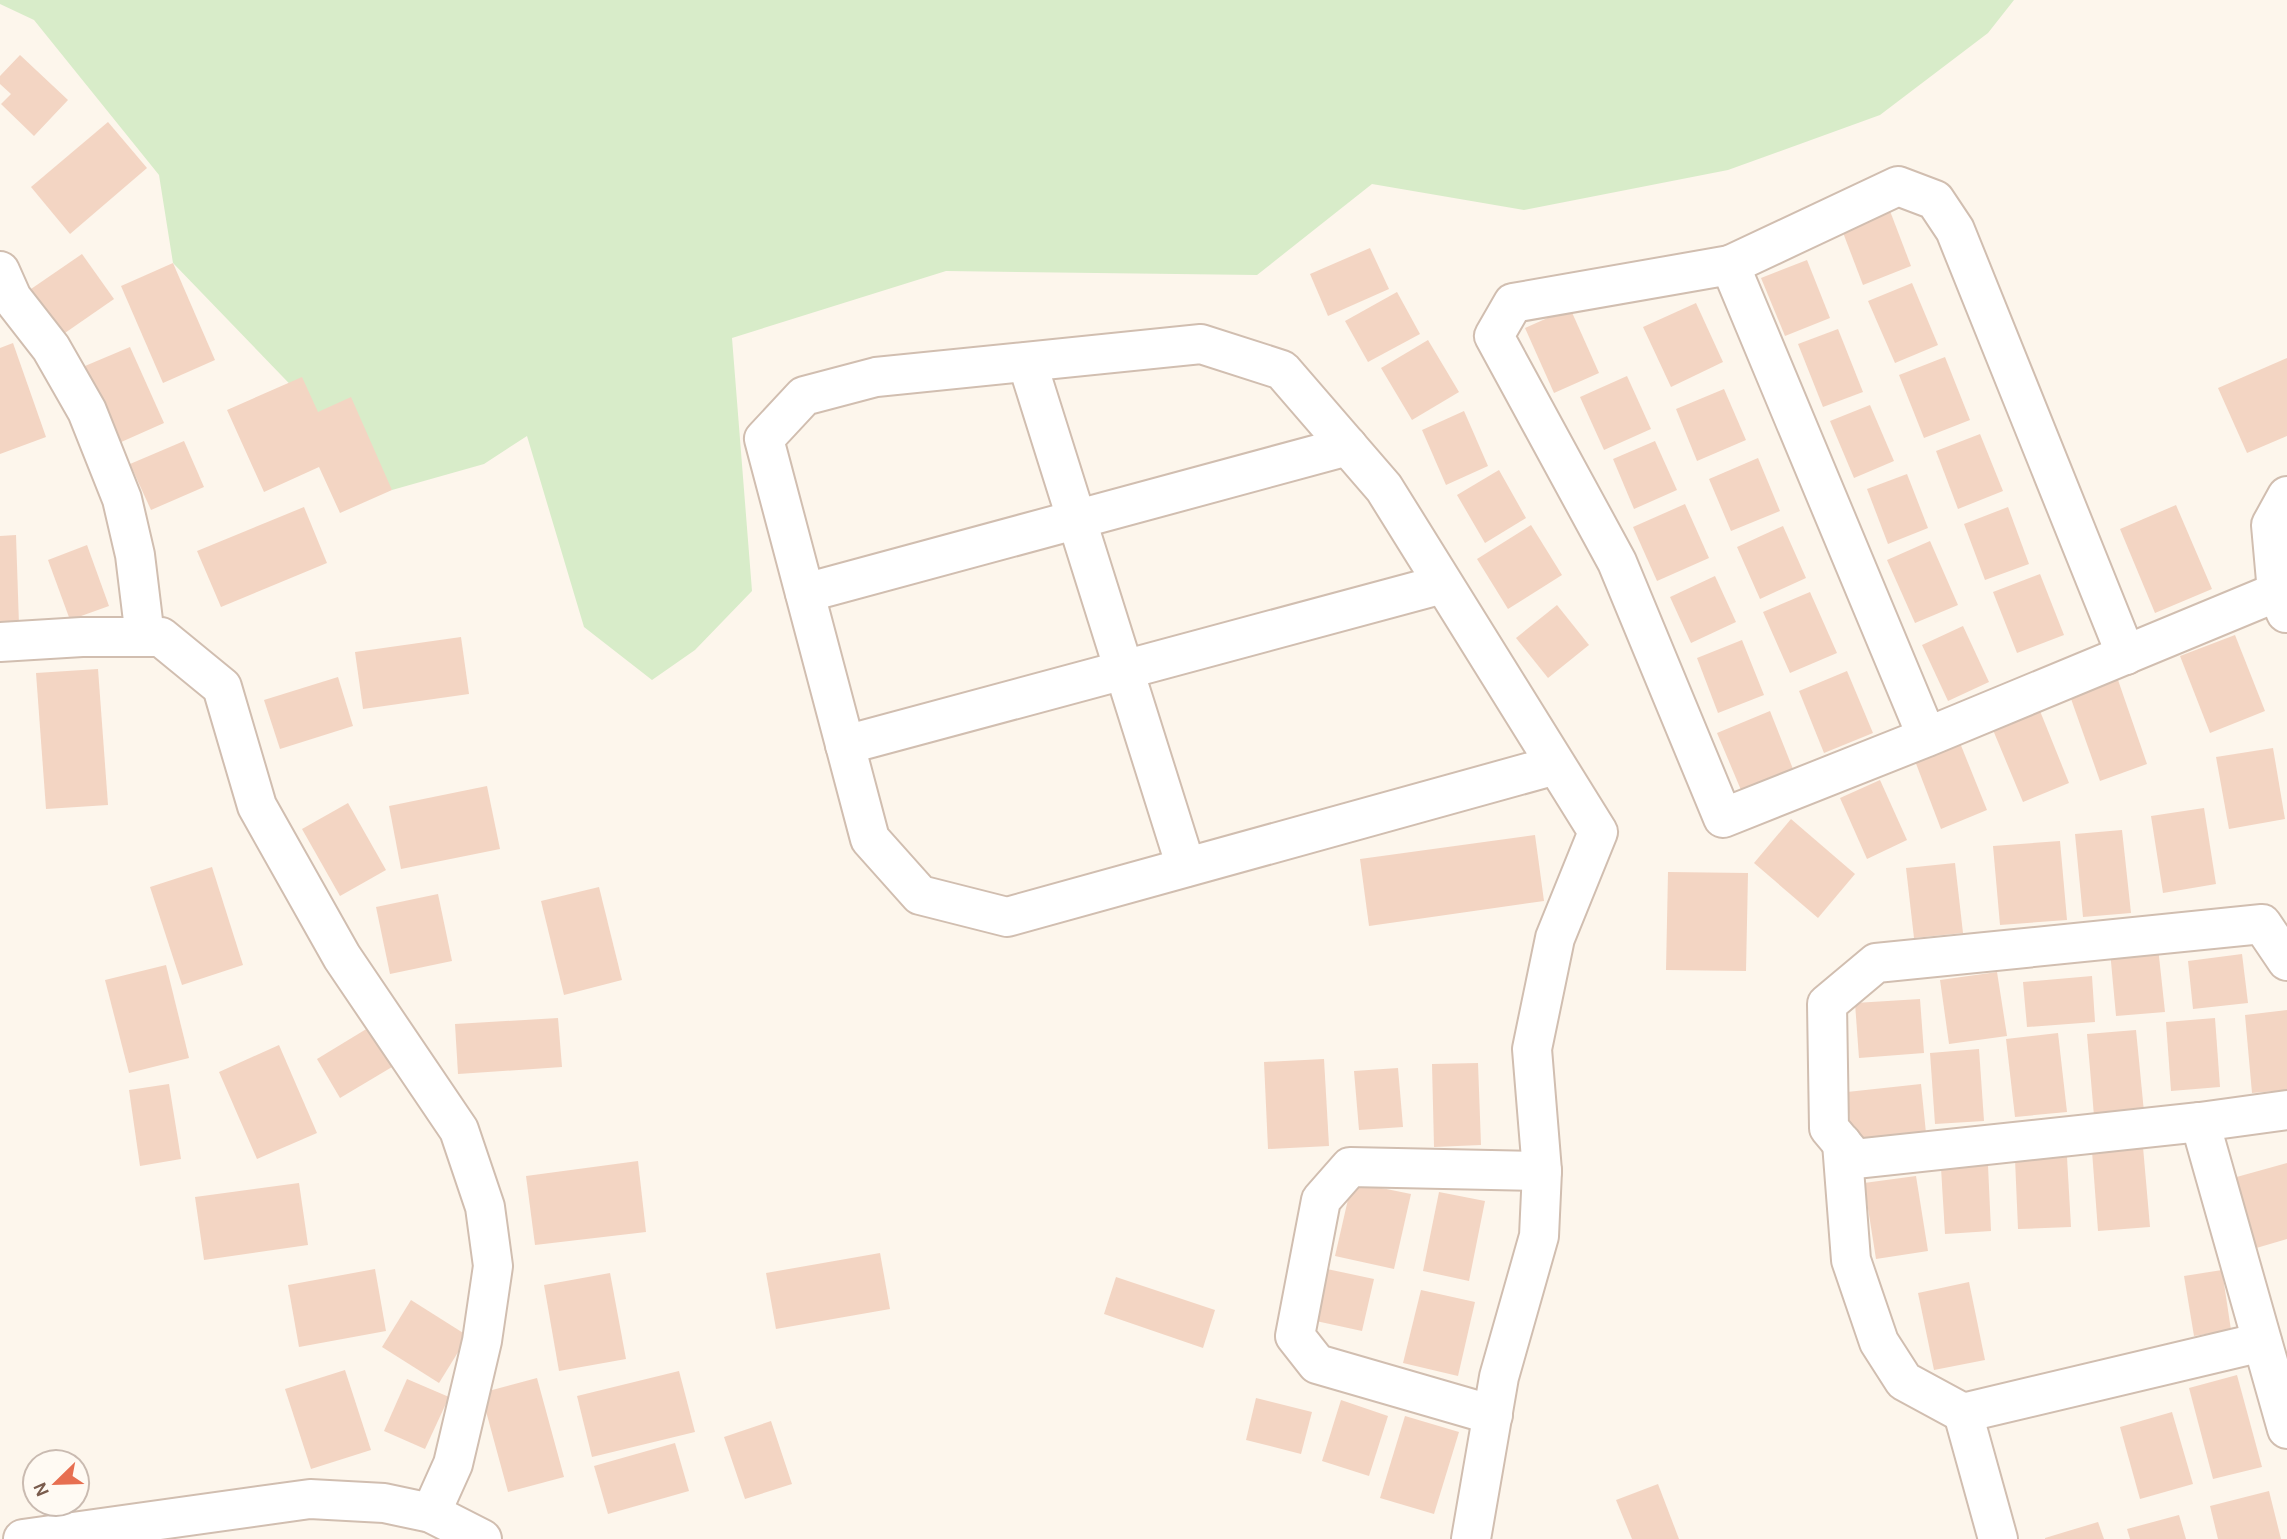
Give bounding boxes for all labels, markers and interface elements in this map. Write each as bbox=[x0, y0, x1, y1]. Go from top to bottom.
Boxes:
north arrow bbox=[21, 1448, 91, 1518]
text: N bbox=[28, 1479, 54, 1500]

